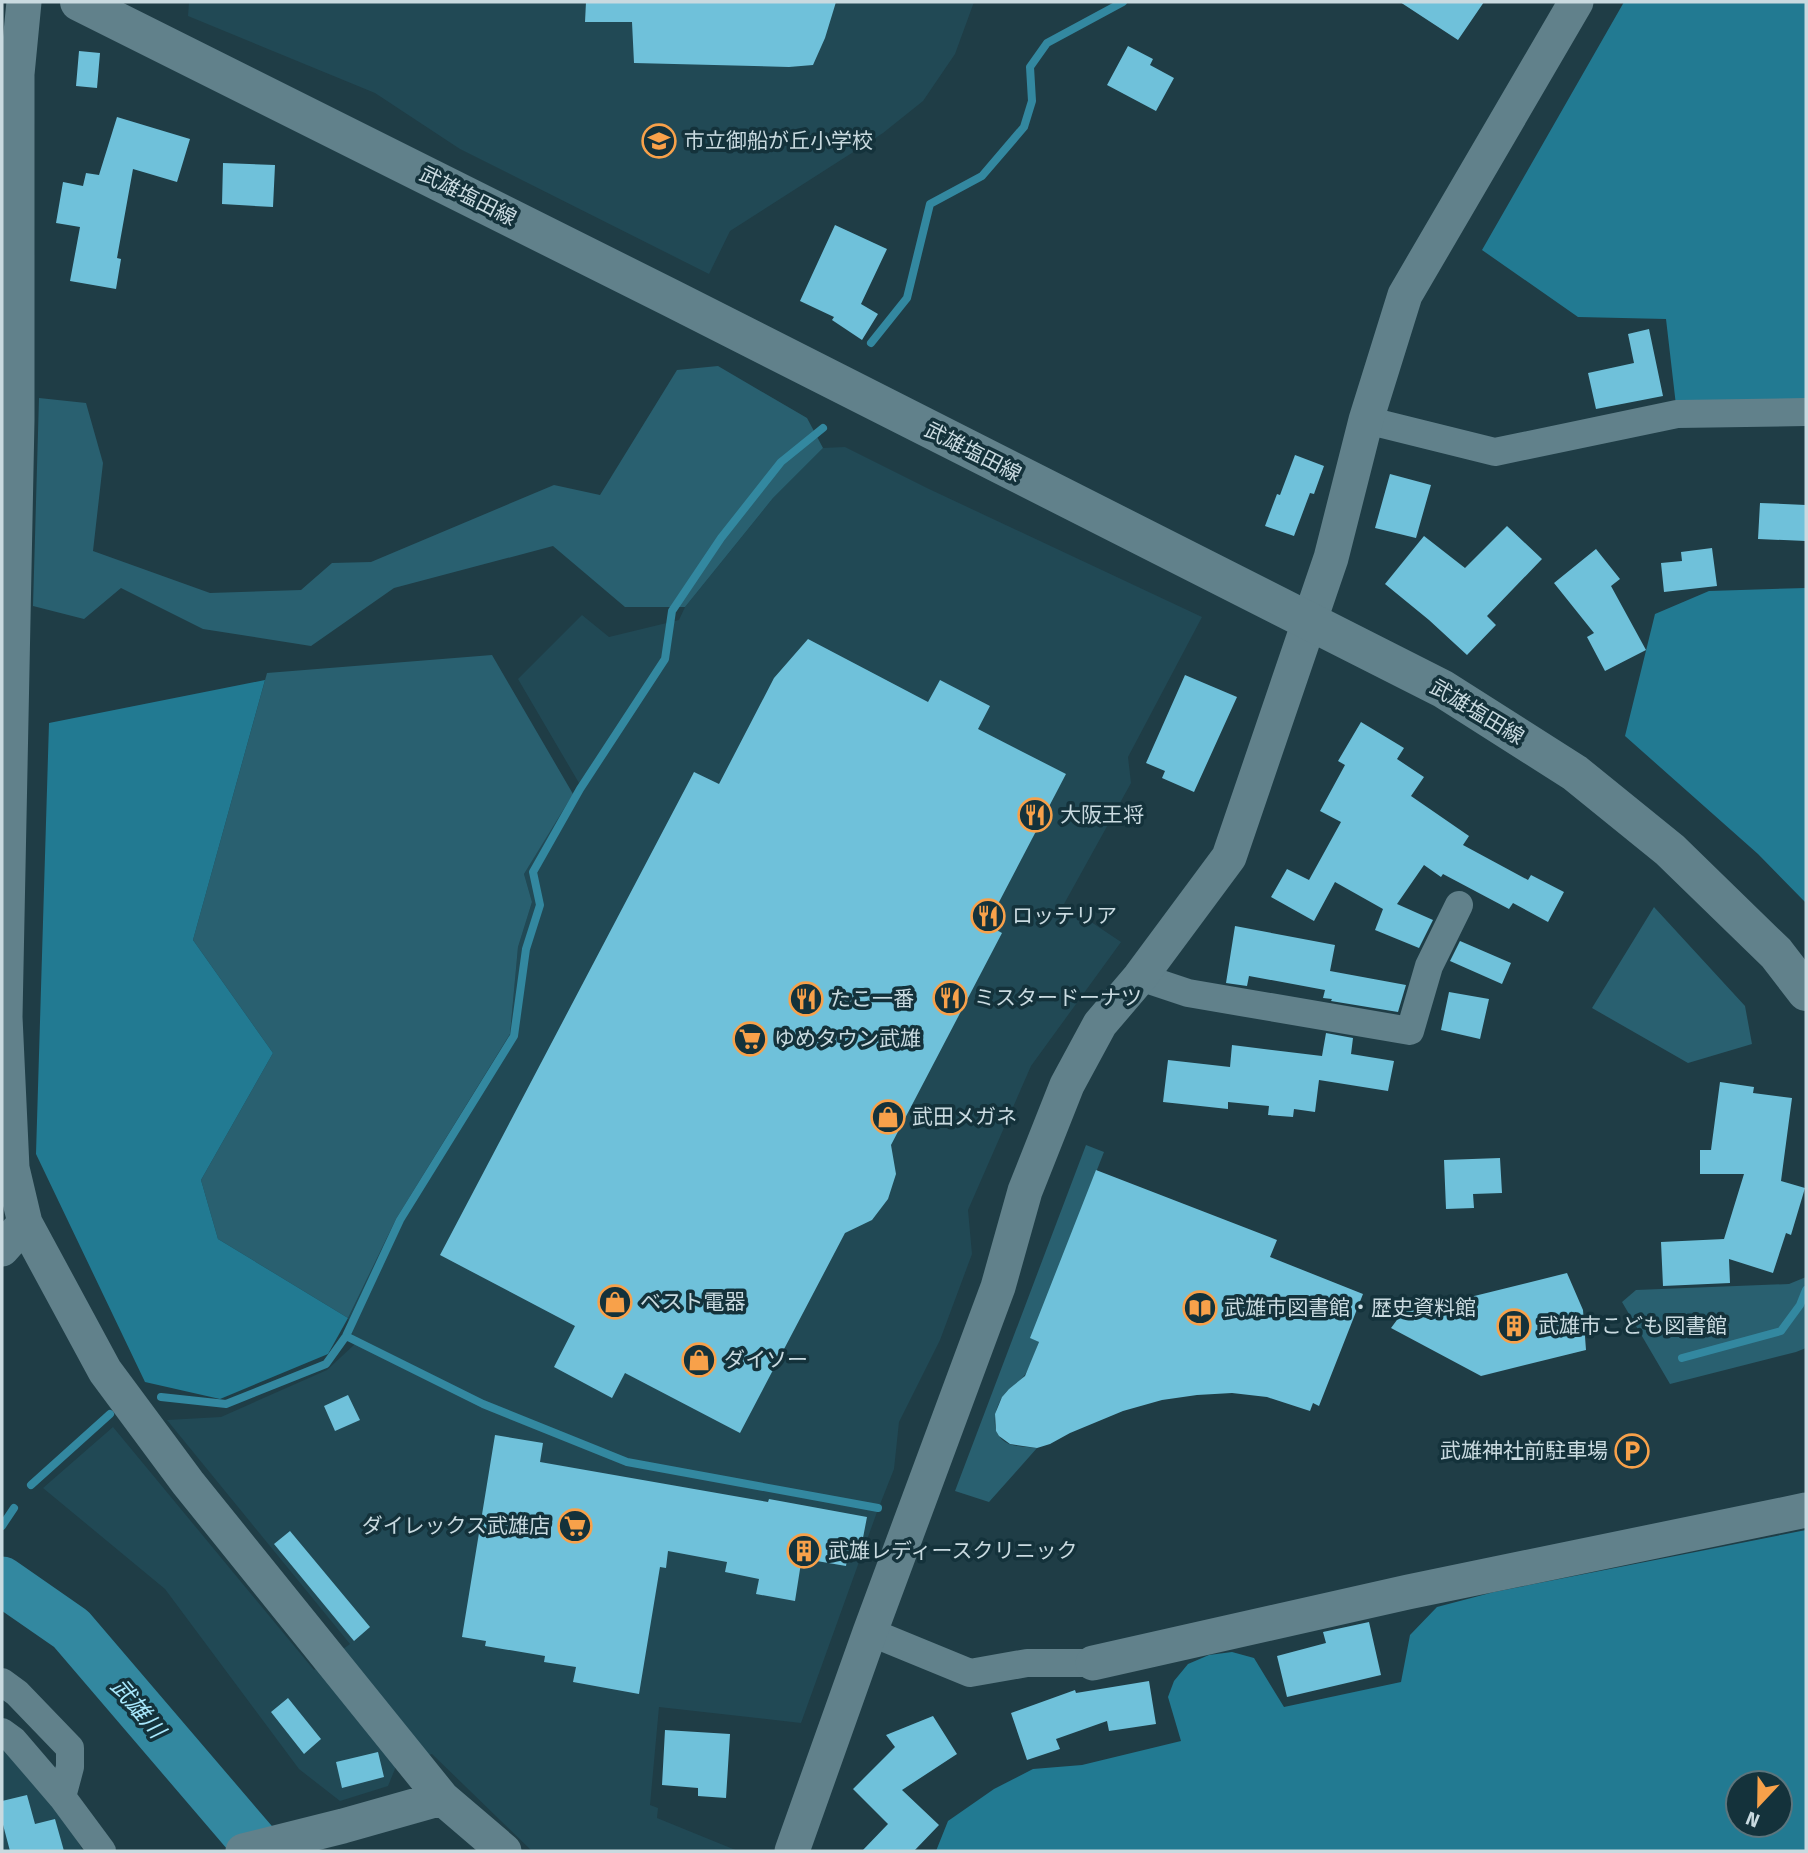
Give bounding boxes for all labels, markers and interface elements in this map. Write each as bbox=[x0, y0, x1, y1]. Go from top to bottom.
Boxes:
school or university icon: 市立御船が丘小学校 bbox=[640, 122, 678, 160]
place label: 市立御船が丘小学校 bbox=[684, 128, 873, 154]
street label: 武雄塩田線 bbox=[415, 161, 521, 231]
street label: 武雄塩田線 bbox=[920, 417, 1026, 487]
street label: 武雄塩田線 bbox=[1425, 674, 1529, 750]
restaurant icon: 大阪王将 bbox=[1016, 796, 1054, 834]
place label: 大阪王将 bbox=[1060, 802, 1144, 828]
restaurant icon: ロッテリア bbox=[969, 897, 1007, 935]
place label: ロッテリア bbox=[1012, 903, 1117, 929]
restaurant icon: ミスタードーナツ bbox=[931, 979, 969, 1017]
restaurant icon: たこ一番 bbox=[787, 980, 825, 1018]
place label: ミスタードーナツ bbox=[974, 985, 1142, 1011]
place label: たこ一番 bbox=[830, 986, 914, 1012]
supermarket icon: ゆめタウン武雄 bbox=[731, 1020, 769, 1058]
place label: ゆめタウン武雄 bbox=[774, 1026, 921, 1052]
shop icon: 武田メガネ bbox=[869, 1098, 907, 1136]
place label: 武田メガネ bbox=[912, 1104, 1017, 1130]
shop icon: ベスト電器 bbox=[596, 1283, 634, 1321]
place label: ベスト電器 bbox=[640, 1289, 745, 1315]
library icon: 武雄市図書館・歴史資料館 bbox=[1181, 1289, 1219, 1327]
place label: 武雄市図書館・歴史資料館 bbox=[1224, 1295, 1476, 1321]
building icon: 武雄市こども図書館 bbox=[1495, 1307, 1533, 1345]
place label: 武雄市こども図書館 bbox=[1538, 1313, 1727, 1339]
shop icon: ダイソー bbox=[680, 1341, 718, 1379]
place label: ダイソー bbox=[724, 1347, 808, 1373]
parking icon: 武雄神社前駐車場 bbox=[1613, 1432, 1651, 1470]
place label: 武雄神社前駐車場 bbox=[1440, 1438, 1608, 1464]
supermarket icon: ダイレックス武雄店 bbox=[556, 1507, 594, 1545]
place label: ダイレックス武雄店 bbox=[362, 1513, 550, 1539]
building icon: 武雄レディースクリニック bbox=[785, 1532, 823, 1570]
place label: 武雄レディースクリニック bbox=[828, 1538, 1077, 1564]
water label: 武雄川 bbox=[105, 1673, 173, 1746]
north arrow bbox=[1724, 1769, 1794, 1839]
text: N bbox=[1743, 1806, 1763, 1832]

